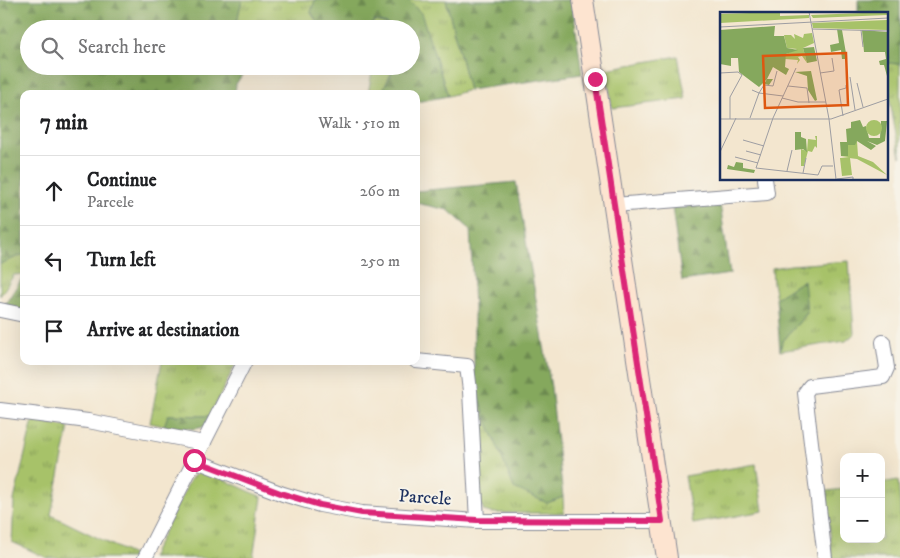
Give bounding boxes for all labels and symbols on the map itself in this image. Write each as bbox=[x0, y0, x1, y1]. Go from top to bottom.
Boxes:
inset map bbox=[720, 12, 888, 180]
route end bbox=[584, 68, 607, 91]
route start bbox=[183, 449, 206, 472]
street label: Parcele bbox=[398, 485, 452, 511]

